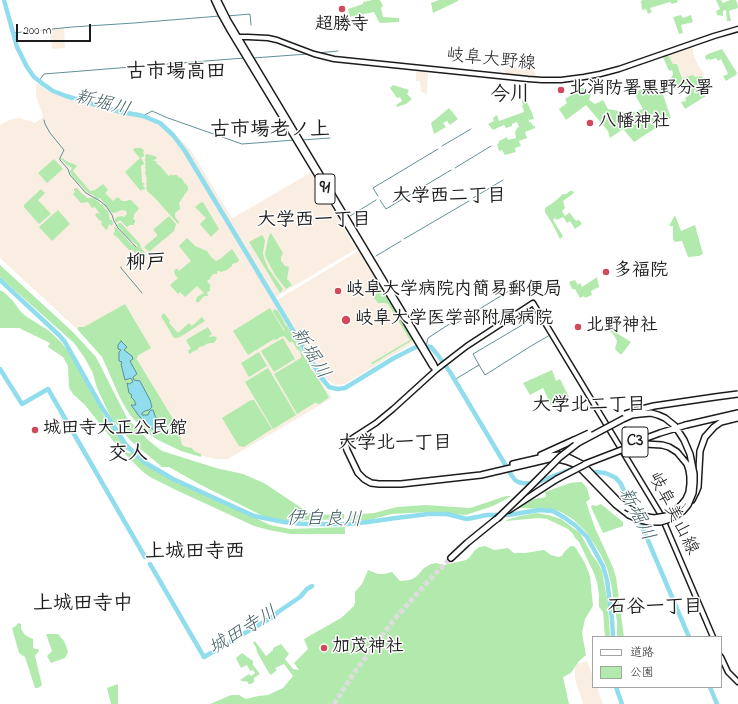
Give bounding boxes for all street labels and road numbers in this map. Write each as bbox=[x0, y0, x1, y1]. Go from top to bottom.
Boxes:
street label: 岐阜大野線 bbox=[445, 46, 537, 76]
road number: 91 bbox=[315, 174, 335, 204]
road number: C3 bbox=[622, 427, 648, 457]
street label: 岐阜美山線 bbox=[642, 469, 702, 559]

